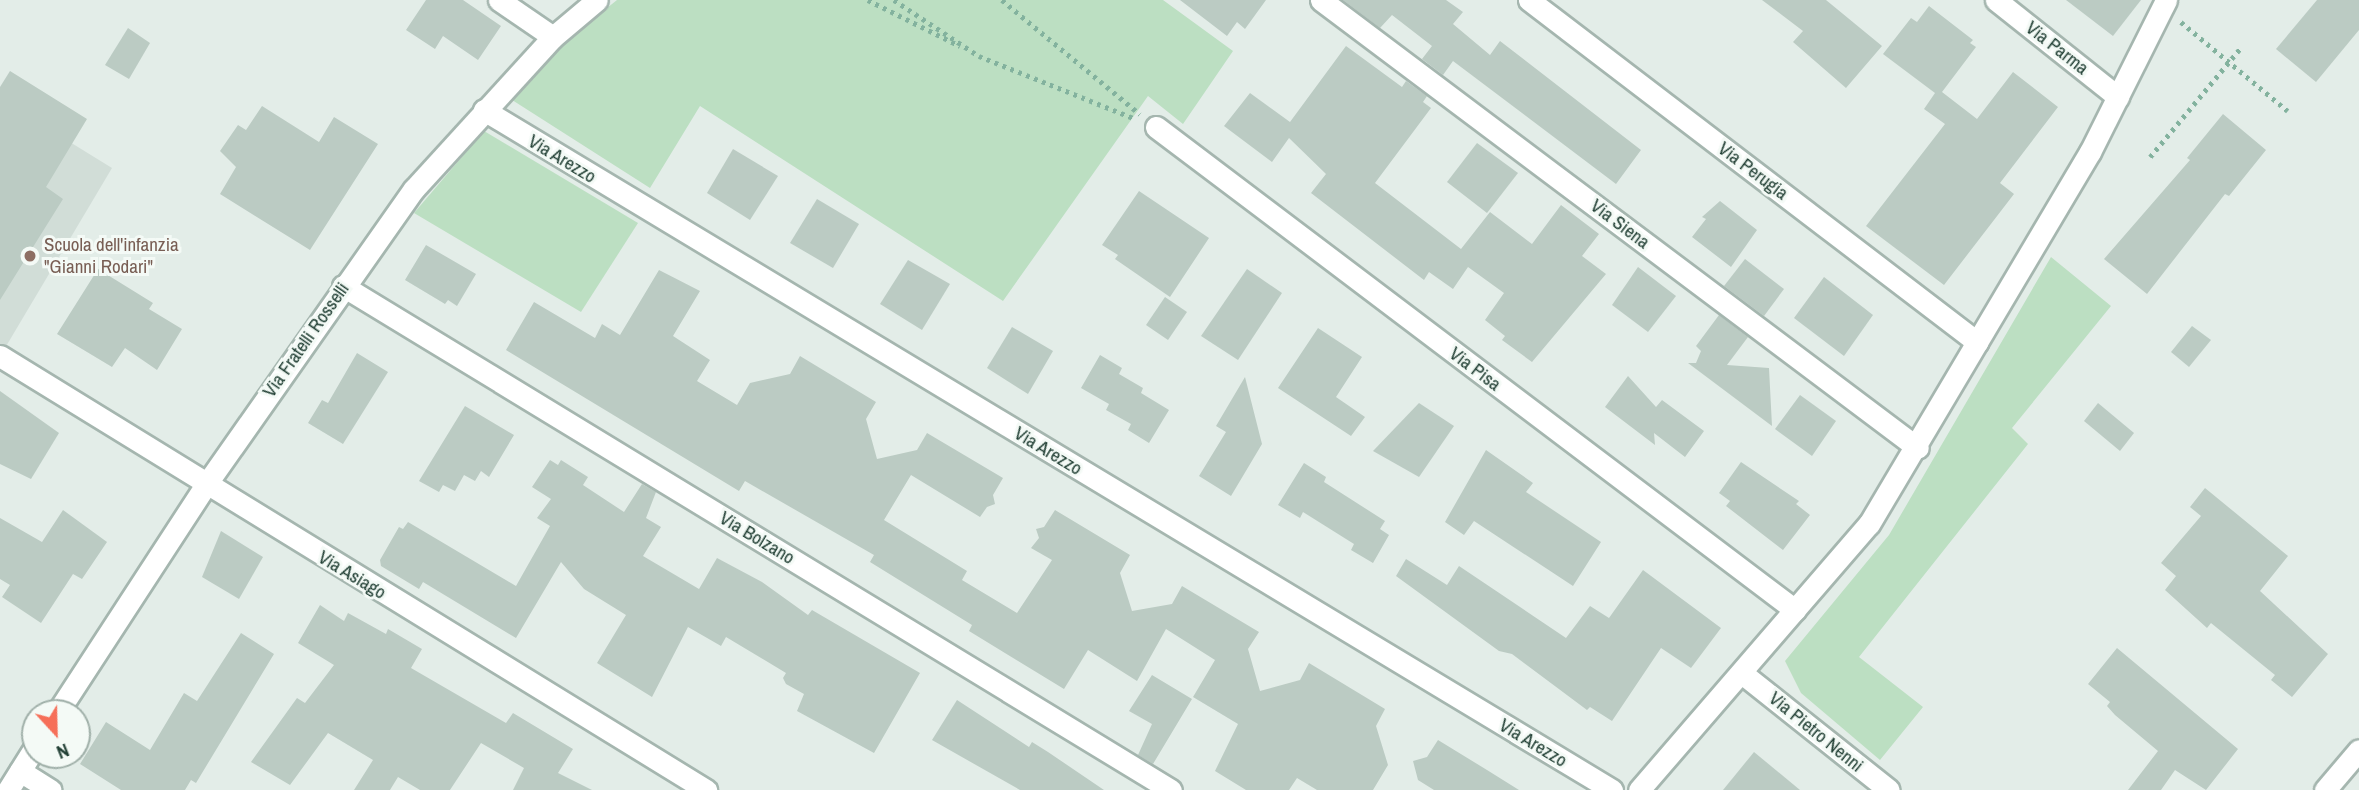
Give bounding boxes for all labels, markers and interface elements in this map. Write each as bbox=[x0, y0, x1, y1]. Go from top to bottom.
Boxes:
street label: Via Parma bbox=[2021, 16, 2093, 80]
street label: Via Arezzo bbox=[524, 130, 600, 188]
street label: Via Perugia bbox=[1713, 137, 1793, 205]
street label: Via Siena bbox=[1586, 194, 1654, 254]
place label: Scuola dell'infanzia "Gianni Rodari" bbox=[44, 234, 179, 278]
marker: Scuola dell'infanzia "Gianni Rodari" bbox=[22, 248, 38, 264]
street label: Via Fratelli Rosselli bbox=[258, 278, 354, 402]
street label: Via Pisa bbox=[1445, 342, 1505, 396]
street label: Via Arezzo bbox=[1010, 422, 1086, 480]
street label: Via Bolzano bbox=[715, 507, 799, 569]
street label: Via Asiago bbox=[314, 546, 390, 604]
street label: Via Pietro Nenni bbox=[1764, 687, 1868, 777]
north arrow bbox=[21, 699, 91, 769]
street label: Via Arezzo bbox=[1495, 714, 1571, 772]
text: N bbox=[53, 737, 73, 766]

